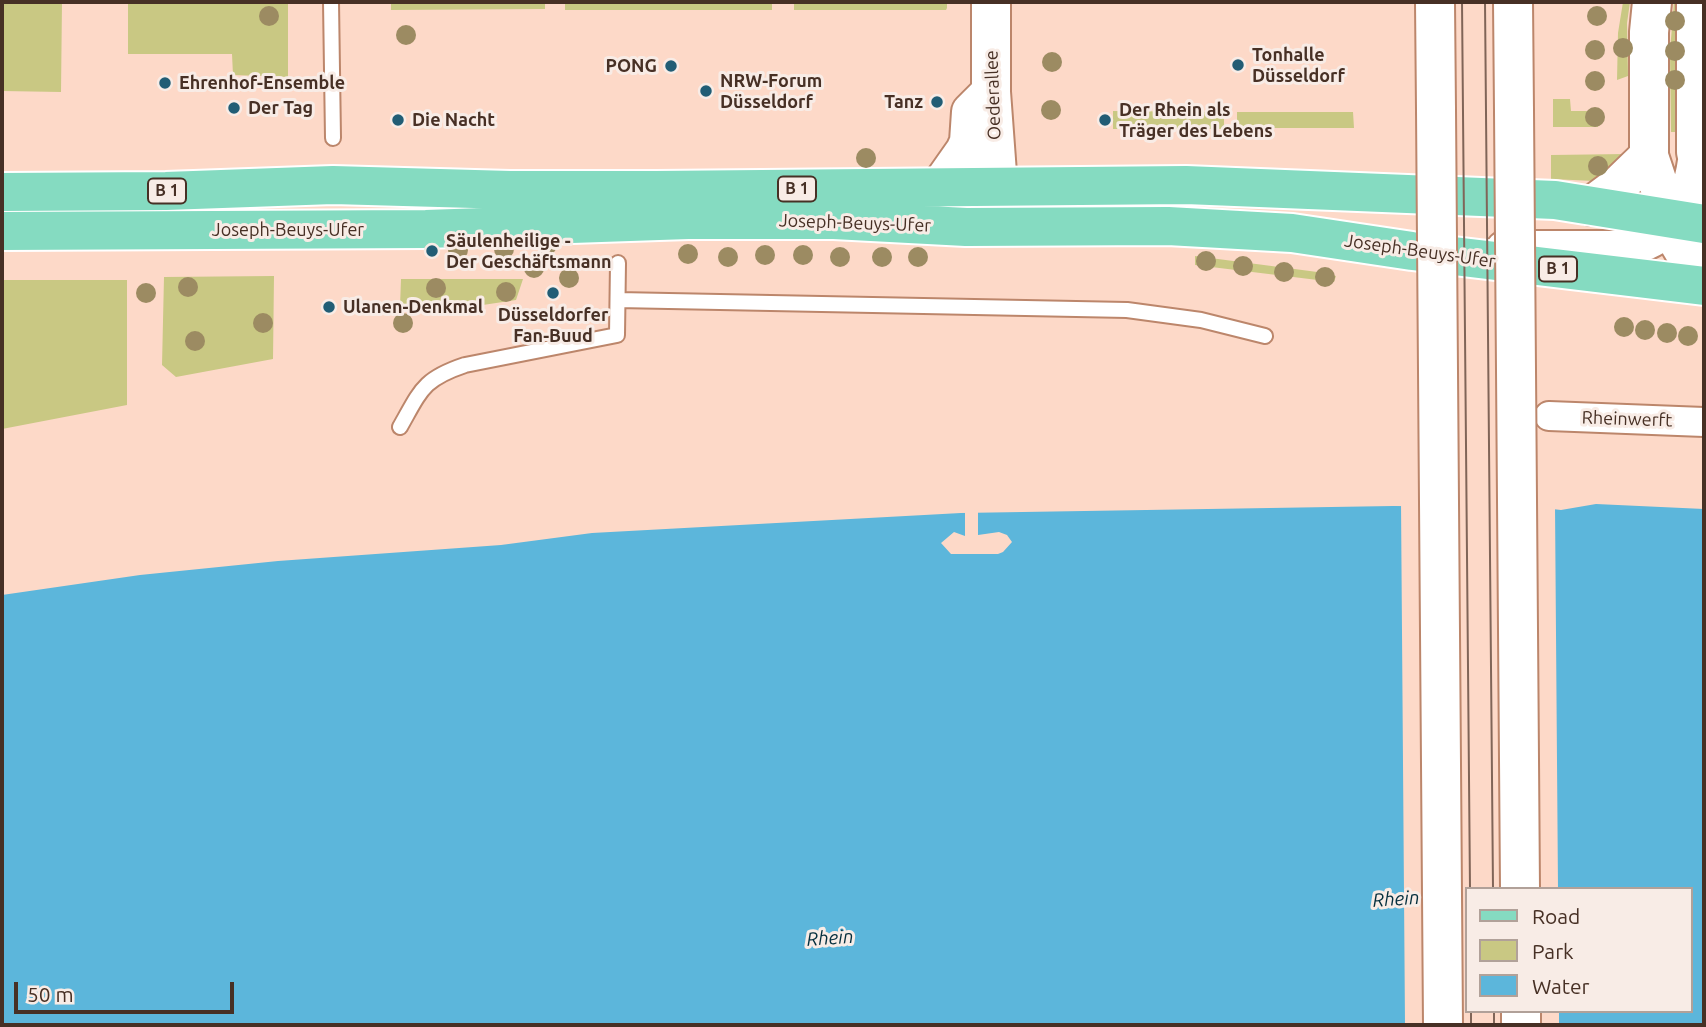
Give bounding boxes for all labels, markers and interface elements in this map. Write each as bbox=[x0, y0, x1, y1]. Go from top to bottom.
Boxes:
place label: Tonhalle Düsseldorf bbox=[1252, 44, 1345, 86]
street label: Oederallee bbox=[981, 50, 1005, 140]
place label: PONG bbox=[606, 55, 657, 77]
marker: Tonhalle Düsseldorf bbox=[1230, 57, 1246, 73]
marker: PONG bbox=[663, 58, 679, 74]
place label: NRW-Forum Düsseldorf bbox=[720, 70, 822, 112]
place label: Ehrenhof-Ensemble bbox=[179, 72, 345, 94]
marker: Ehrenhof-Ensemble bbox=[157, 75, 173, 91]
marker: NRW-Forum Düsseldorf bbox=[698, 83, 714, 99]
place label: Tanz bbox=[884, 91, 923, 113]
marker: Tanz bbox=[929, 94, 945, 110]
place label: Der Tag bbox=[248, 97, 313, 119]
place label: Der Rhein als Träger des Lebens bbox=[1119, 99, 1273, 142]
marker: Der Tag bbox=[226, 100, 242, 116]
place label: Die Nacht bbox=[412, 109, 495, 131]
marker: Die Nacht bbox=[390, 112, 406, 128]
marker: Der Rhein als Träger des Lebens bbox=[1097, 112, 1113, 128]
road number: B 1 bbox=[778, 176, 816, 202]
road number: B 1 bbox=[148, 178, 186, 204]
street label: Joseph-Beuys-Ufer bbox=[779, 210, 931, 236]
street label: Joseph-Beuys-Ufer bbox=[212, 219, 364, 241]
place label: Säulenheilige - Der Geschäftsmann bbox=[446, 230, 612, 272]
street label: Joseph-Beuys-Ufer bbox=[1343, 230, 1497, 272]
marker: Säulenheilige - Der Geschäftsmann bbox=[424, 243, 440, 259]
road number: B 1 bbox=[1539, 256, 1577, 282]
marker: Düsseldorfer Fan-Buud bbox=[545, 285, 561, 301]
place label: Ulanen-Denkmal bbox=[343, 296, 483, 318]
marker: Ulanen-Denkmal bbox=[321, 299, 337, 315]
place label: Düsseldorfer Fan-Buud bbox=[498, 304, 608, 346]
street label: Rheinwerft bbox=[1581, 407, 1673, 431]
water label: Rhein bbox=[1372, 886, 1420, 912]
legend bbox=[1464, 887, 1692, 1013]
text: Road bbox=[1532, 904, 1580, 928]
water label: Rhein bbox=[806, 925, 854, 951]
text: Park bbox=[1532, 939, 1574, 963]
scale bar bbox=[18, 968, 238, 1012]
text: Water bbox=[1532, 974, 1590, 998]
text: 50 m bbox=[27, 982, 74, 1006]

